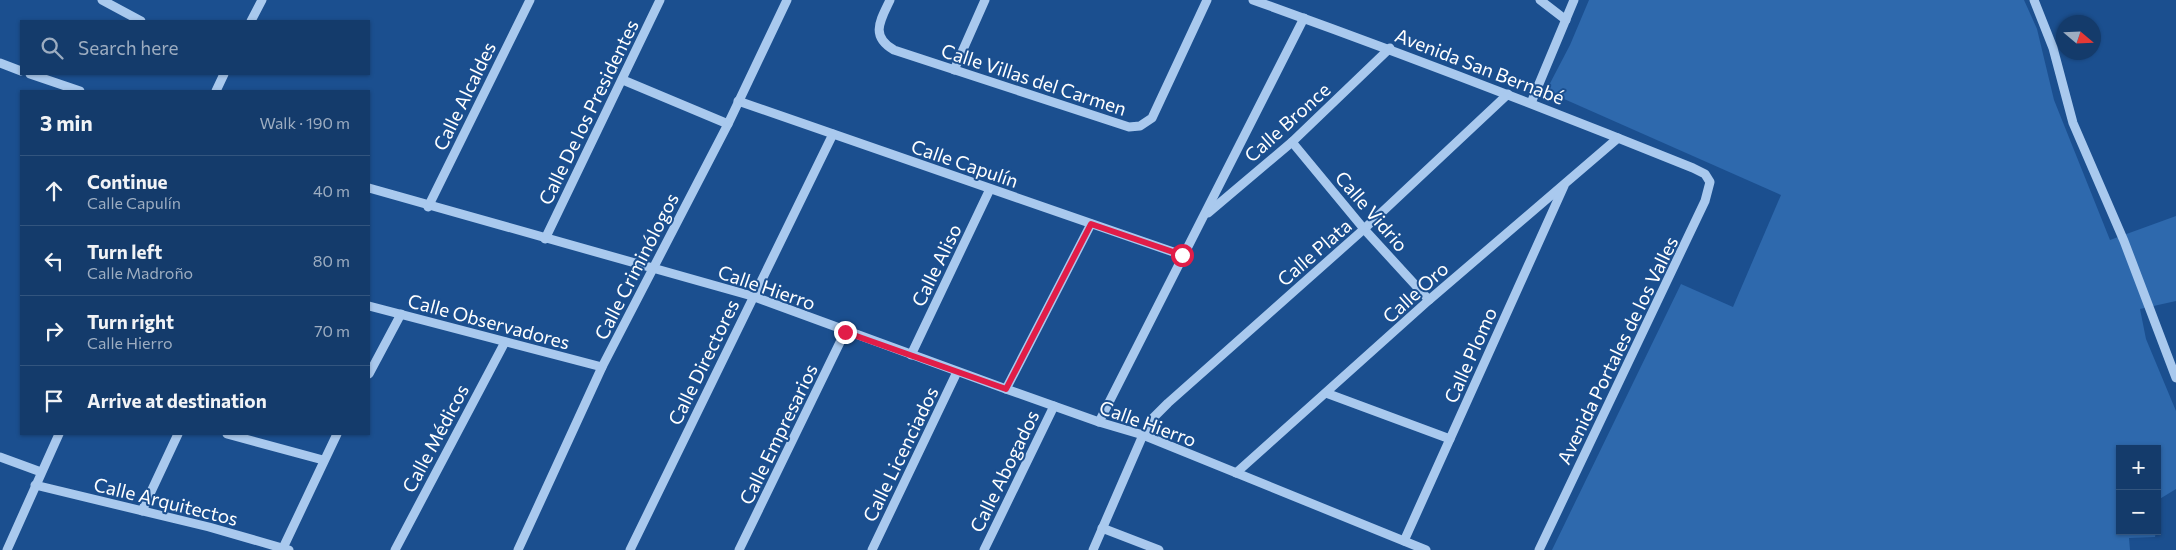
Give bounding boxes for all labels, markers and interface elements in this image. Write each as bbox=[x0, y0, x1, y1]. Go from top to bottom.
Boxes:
north arrow bbox=[2056, 15, 2101, 60]
street label: Calle De los Presidentes bbox=[533, 16, 643, 208]
search box bbox=[20, 20, 370, 75]
street label: Avenida San Bernabé bbox=[1392, 23, 1568, 109]
icon: search bbox=[38, 34, 66, 62]
text: Search here bbox=[78, 36, 178, 59]
street label: Calle Alcaldes bbox=[428, 38, 500, 154]
street label: Calle Villas del Carmen bbox=[938, 38, 1130, 120]
street label: Calle Bronce bbox=[1239, 78, 1335, 166]
text: 3 min bbox=[40, 110, 93, 135]
text: Walk · 190 m bbox=[260, 113, 350, 132]
street label: Calle Capulín bbox=[908, 134, 1022, 192]
street label: Calle Vidrio bbox=[1331, 166, 1413, 256]
text: Continue bbox=[87, 170, 167, 193]
icon: ahead bbox=[40, 177, 68, 205]
text: 40 m bbox=[313, 181, 350, 200]
street label: Calle Criminólogos bbox=[589, 189, 683, 343]
text: Calle Capulín bbox=[87, 193, 181, 212]
street label: Calle Plata bbox=[1272, 214, 1356, 290]
street label: Calle Aliso bbox=[906, 220, 966, 310]
street label: Avenida Portales de los Valles bbox=[1552, 232, 1682, 468]
text: Turn left bbox=[87, 240, 162, 263]
route start bbox=[1171, 244, 1194, 267]
icon: left bbox=[40, 247, 68, 275]
text: 80 m bbox=[313, 251, 350, 270]
street label: Calle Oro bbox=[1377, 257, 1453, 327]
street label: Calle Hierro bbox=[715, 260, 819, 314]
text: Calle Madroño bbox=[87, 263, 193, 282]
street label: Calle Observadores bbox=[405, 288, 573, 354]
street label: Calle Directores bbox=[663, 295, 743, 429]
street label: Calle Plomo bbox=[1439, 304, 1501, 406]
text: Turn right bbox=[87, 310, 174, 333]
icon: right bbox=[40, 317, 68, 345]
text: 70 m bbox=[314, 321, 350, 340]
route end bbox=[834, 321, 857, 344]
text: Calle Hierro bbox=[87, 333, 173, 352]
street label: Calle Empresarios bbox=[734, 360, 822, 508]
street label: Calle Médicos bbox=[397, 380, 473, 496]
street label: Calle Licenciados bbox=[857, 383, 943, 525]
icon: arrive bbox=[40, 387, 68, 415]
text: Arrive at destination bbox=[87, 389, 267, 412]
street label: Calle Hierro bbox=[1096, 395, 1200, 451]
street label: Calle Abogados bbox=[965, 406, 1043, 536]
map controls bbox=[2116, 445, 2161, 535]
button: + bbox=[2116, 445, 2161, 490]
street label: Calle Arquitectos bbox=[92, 472, 240, 530]
button: − bbox=[2116, 490, 2161, 535]

